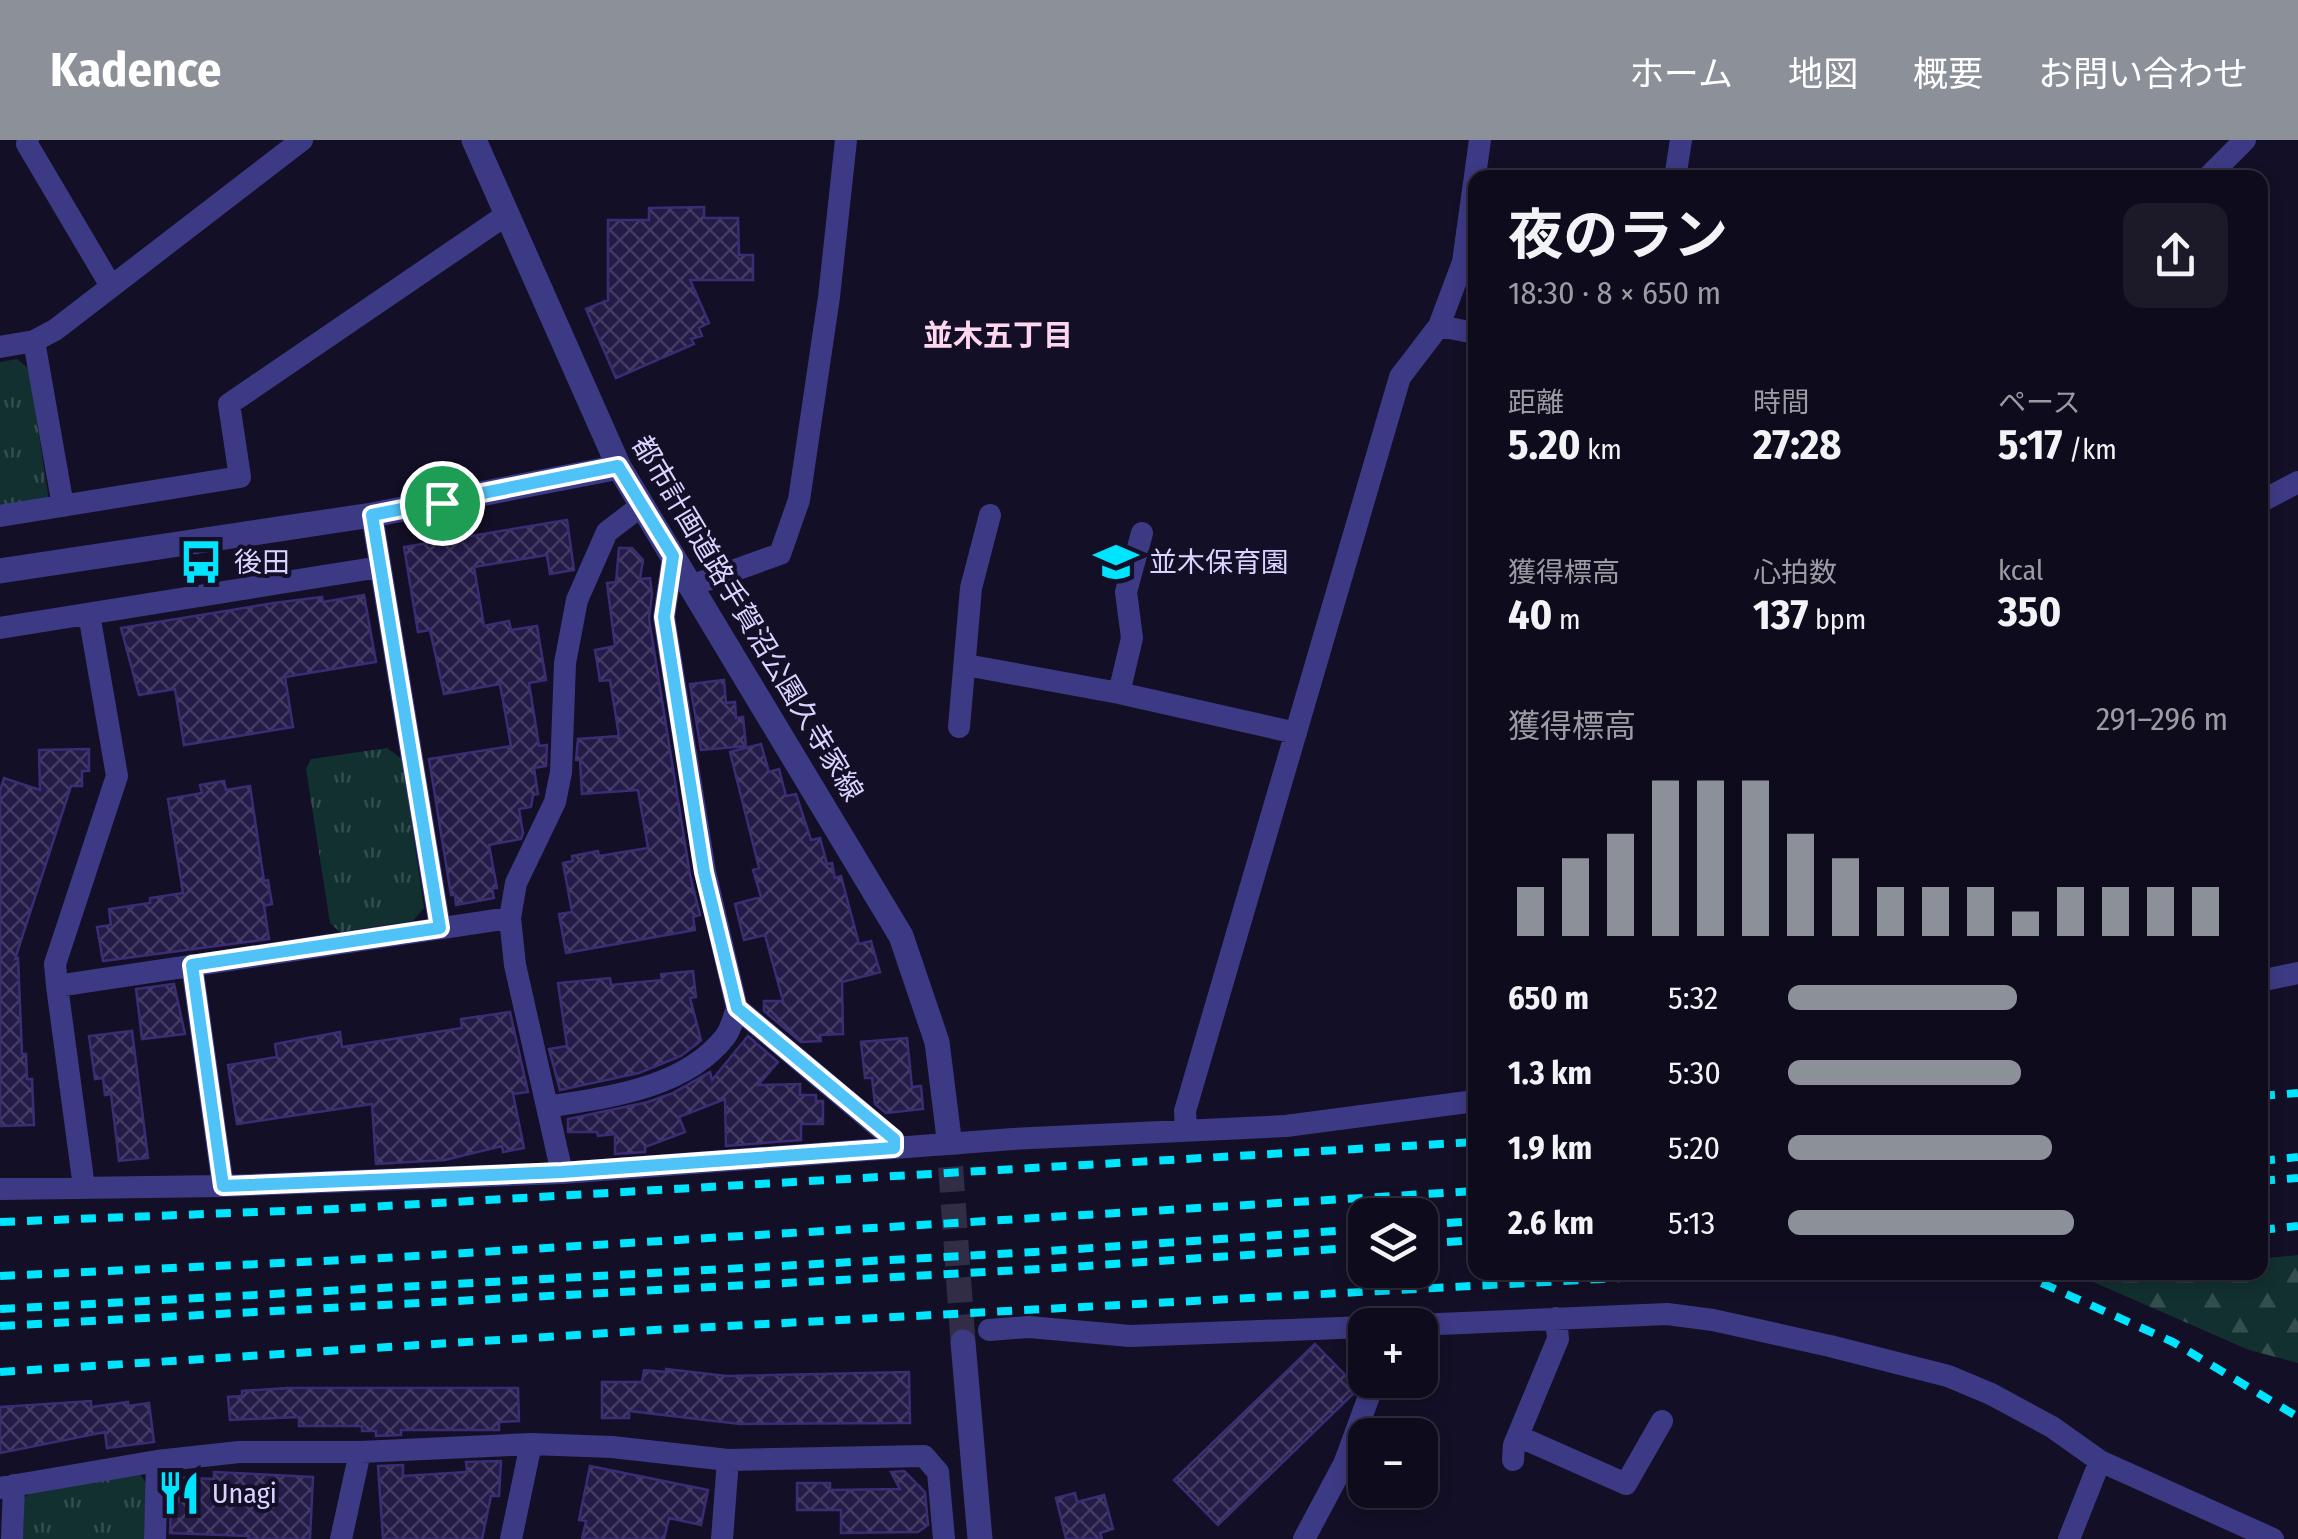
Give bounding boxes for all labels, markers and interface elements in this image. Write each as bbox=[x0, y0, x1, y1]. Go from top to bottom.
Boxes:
text: Kadence bbox=[50, 41, 221, 99]
text: ホーム bbox=[1629, 53, 1733, 95]
text: 地図 bbox=[1788, 53, 1858, 95]
text: 概要 bbox=[1913, 53, 1983, 95]
text: お問い合わせ bbox=[2038, 53, 2248, 95]
text: 夜のラン bbox=[1508, 203, 1728, 269]
button: share bbox=[2123, 203, 2228, 308]
text: 18:30 · 8 × 650 m bbox=[1508, 274, 1721, 312]
district label: 並木五丁目 bbox=[923, 318, 1073, 354]
text: 距離 bbox=[1508, 386, 1564, 419]
text: 時間 bbox=[1753, 386, 1809, 419]
text: ペース bbox=[1998, 386, 2081, 419]
text: 5.20 bbox=[1508, 420, 1581, 470]
text: 27:28 bbox=[1753, 420, 1841, 470]
text: 5:17 bbox=[1998, 420, 2062, 470]
street label: 都市計画道路手賀沼公園久寺家線 bbox=[625, 430, 870, 807]
text: km bbox=[1581, 433, 1622, 466]
text: /km bbox=[2062, 433, 2117, 466]
pin bbox=[400, 461, 485, 546]
icon: arrive bbox=[415, 476, 470, 531]
bus stop icon: 後田 bbox=[177, 538, 225, 586]
school or university icon: 並木保育園 bbox=[1092, 538, 1140, 586]
place label: 後田 bbox=[234, 546, 290, 579]
place label: 並木保育園 bbox=[1149, 546, 1289, 579]
text: kcal bbox=[1998, 554, 2043, 587]
text: 獲得標高 bbox=[1508, 556, 1620, 589]
text: 心拍数 bbox=[1753, 556, 1837, 589]
text: 350 bbox=[1998, 587, 2061, 637]
text: 40 bbox=[1508, 590, 1553, 640]
text: 137 bbox=[1753, 590, 1808, 640]
text: m bbox=[1553, 603, 1581, 636]
text: bpm bbox=[1808, 603, 1866, 636]
text: 291–296 m bbox=[2096, 700, 2228, 738]
text: 獲得標高 bbox=[1508, 707, 1636, 745]
text: 650 m bbox=[1508, 979, 1589, 1017]
text: 5:32 bbox=[1668, 979, 1718, 1017]
text: 1.3 km bbox=[1508, 1054, 1592, 1092]
text: 5:30 bbox=[1668, 1054, 1721, 1092]
text: 1.9 km bbox=[1508, 1129, 1592, 1167]
text: 5:20 bbox=[1668, 1129, 1720, 1167]
map controls bbox=[1348, 1198, 1438, 1508]
button: layers bbox=[1348, 1198, 1438, 1288]
text: 2.6 km bbox=[1508, 1204, 1594, 1242]
text: 5:13 bbox=[1668, 1204, 1715, 1242]
button: + bbox=[1348, 1308, 1438, 1398]
button: − bbox=[1348, 1418, 1438, 1508]
restaurant icon: Unagi bbox=[155, 1469, 203, 1517]
place label: Unagi bbox=[212, 1477, 277, 1510]

